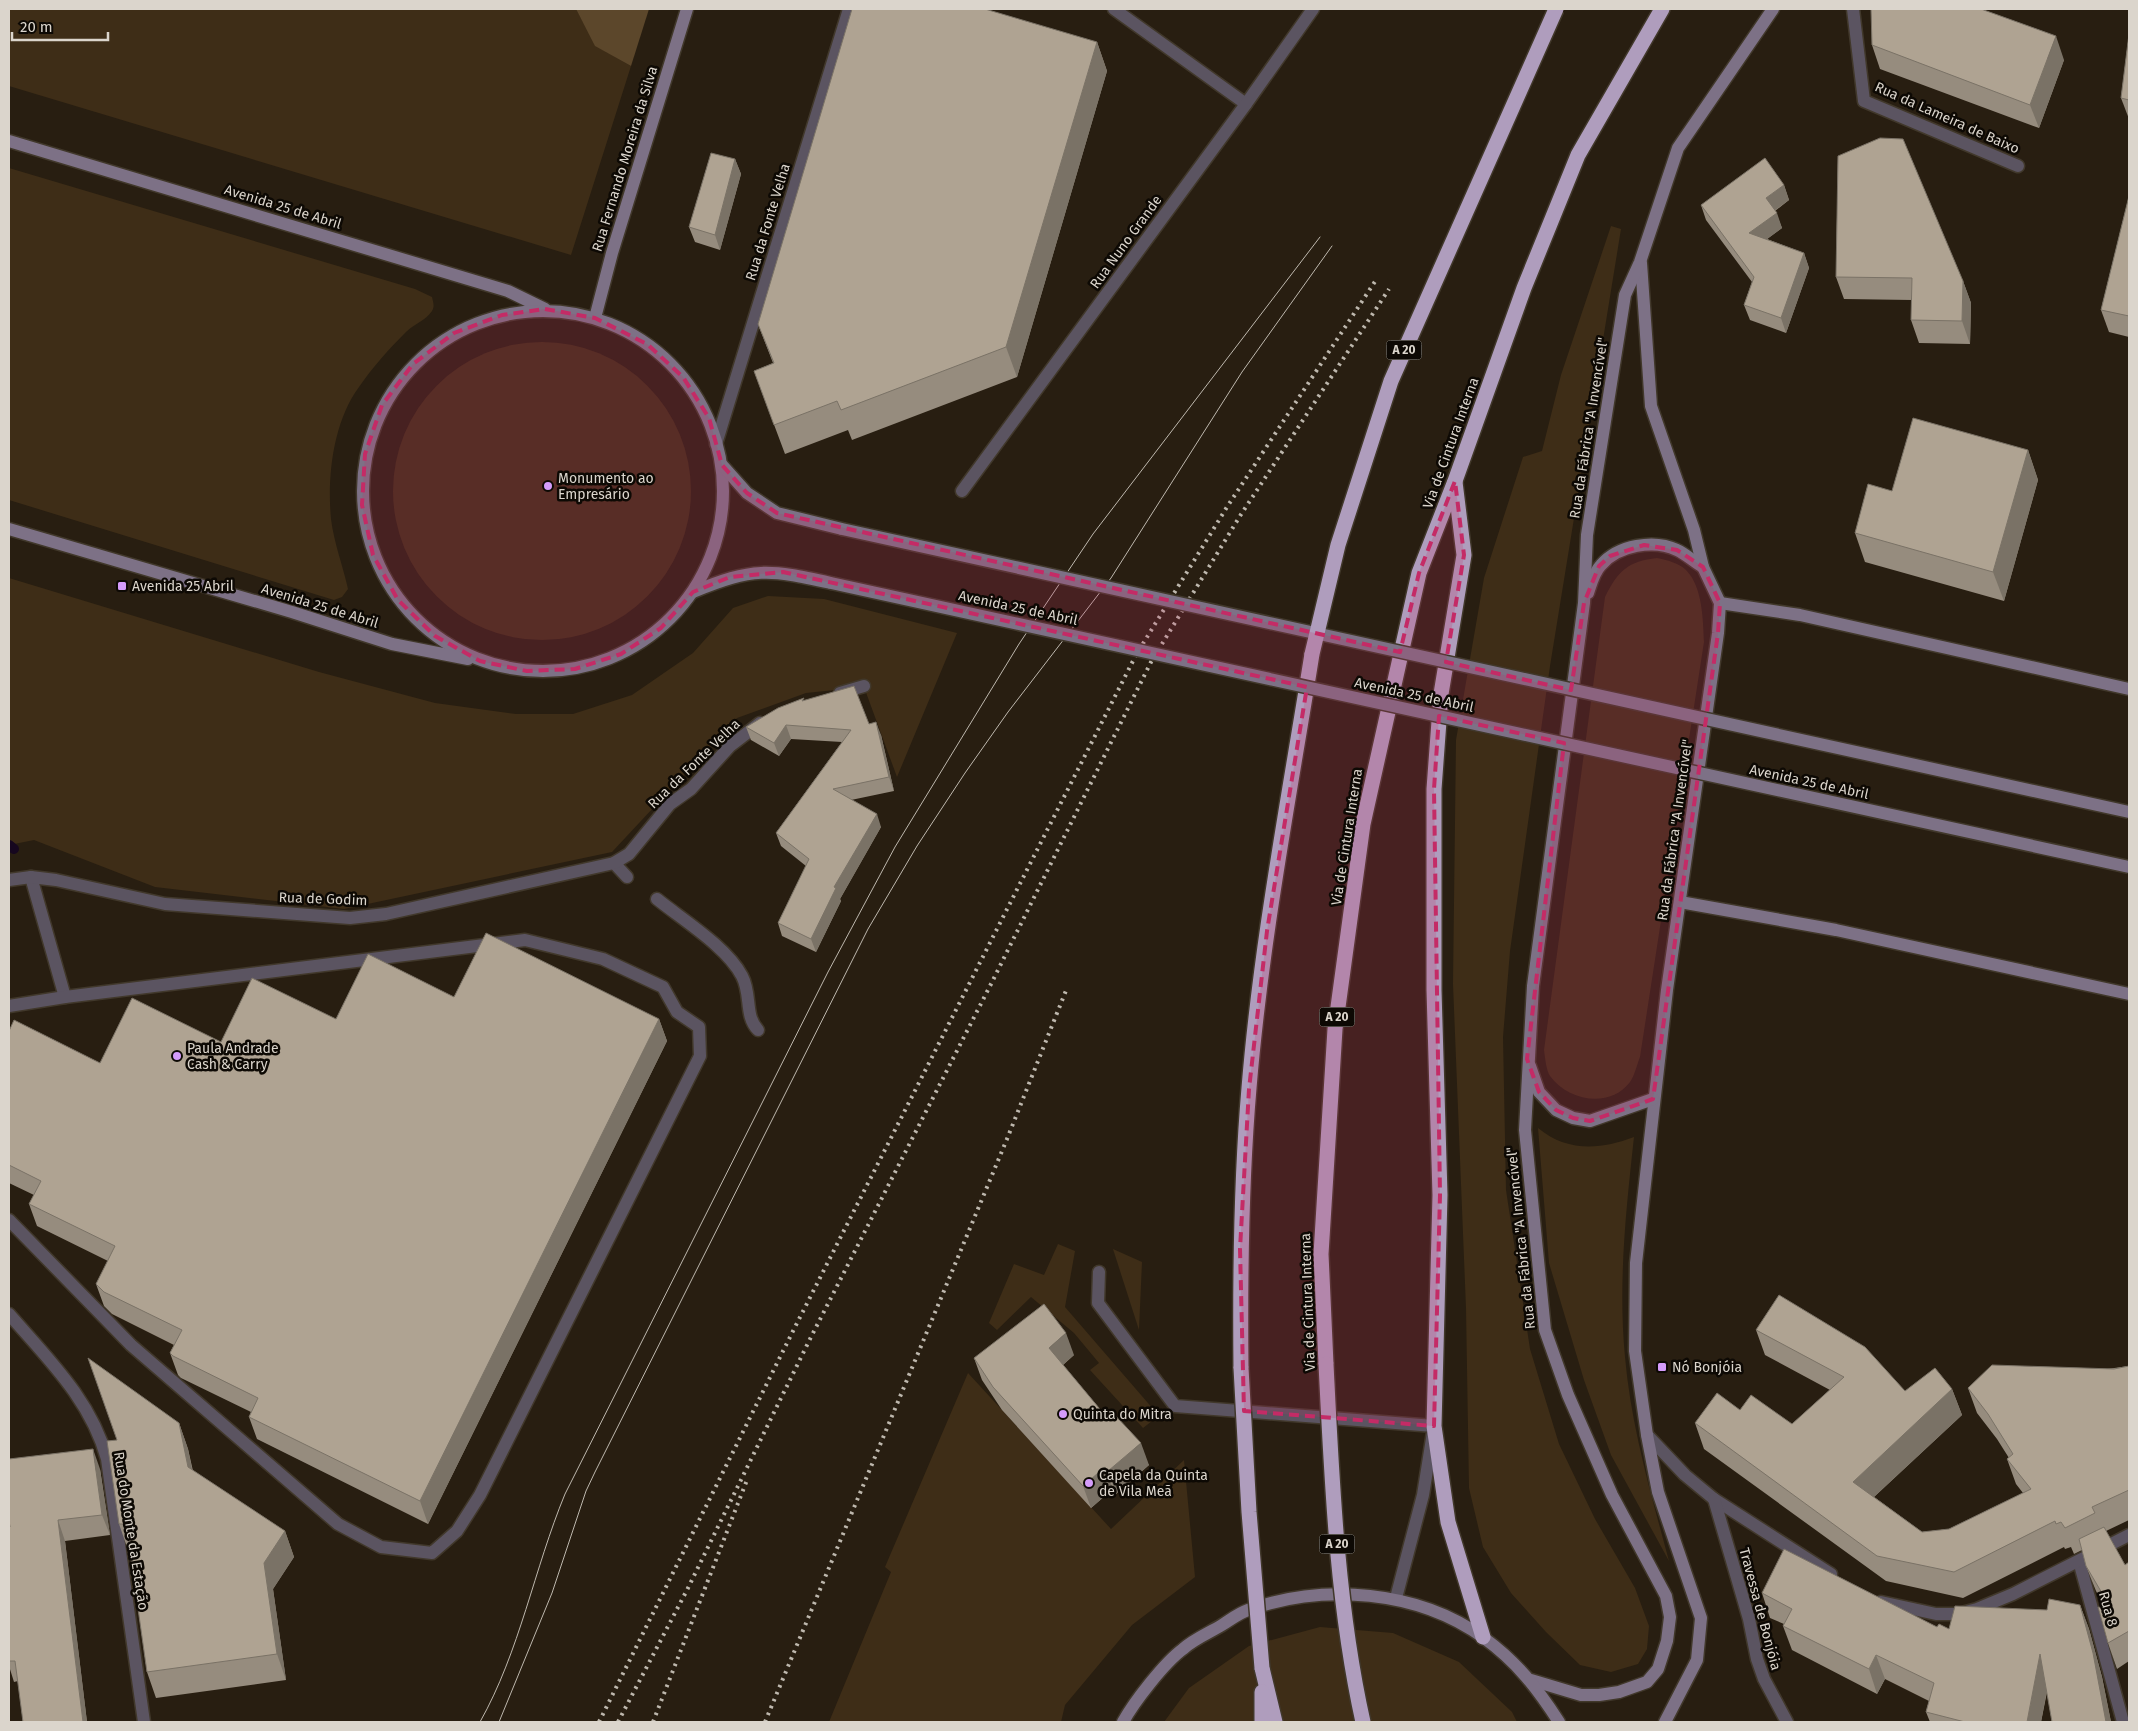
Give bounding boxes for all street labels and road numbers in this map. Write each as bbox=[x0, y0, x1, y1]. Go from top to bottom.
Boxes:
street label: Rua Fernando Moreira da Silva bbox=[589, 64, 661, 254]
street label: Rua da Lameira de Baixo bbox=[1872, 78, 2022, 158]
street label: Rua da Fonte Velha bbox=[742, 161, 794, 283]
street label: Avenida 25 de Abril bbox=[222, 181, 344, 233]
street label: Rua Nuno Grande bbox=[1086, 192, 1166, 292]
street label: Rua da Fábrica "A Invencível" bbox=[1566, 336, 1612, 520]
road number: A 20 bbox=[1386, 340, 1422, 360]
street label: Via de Cintura Interna bbox=[1419, 375, 1483, 511]
street label: Avenida 25 de Abril bbox=[259, 580, 381, 632]
street label: Avenida 25 de Abril bbox=[957, 587, 1079, 629]
street label: Avenida 25 de Abril bbox=[1353, 674, 1475, 716]
street label: Rua da Fonte Velha bbox=[644, 716, 744, 812]
street label: Rua da Fábrica "A Invencível" bbox=[1654, 738, 1696, 922]
street label: Avenida 25 de Abril bbox=[1748, 761, 1870, 803]
street label: Via de Cintura Interna bbox=[1328, 767, 1366, 907]
street label: Rua de Godim bbox=[278, 889, 368, 909]
road number: A 20 bbox=[1320, 1008, 1354, 1026]
street label: Rua da Fábrica "A Invencível" bbox=[1503, 1146, 1539, 1330]
street label: Via de Cintura Interna bbox=[1297, 1233, 1319, 1371]
street label: Rua do Monte da Estação bbox=[110, 1451, 152, 1611]
road number: A 20 bbox=[1320, 1535, 1354, 1554]
street label: Travessa de Bonjóia bbox=[1735, 1546, 1785, 1672]
street label: Rua 8 bbox=[2095, 1590, 2121, 1629]

